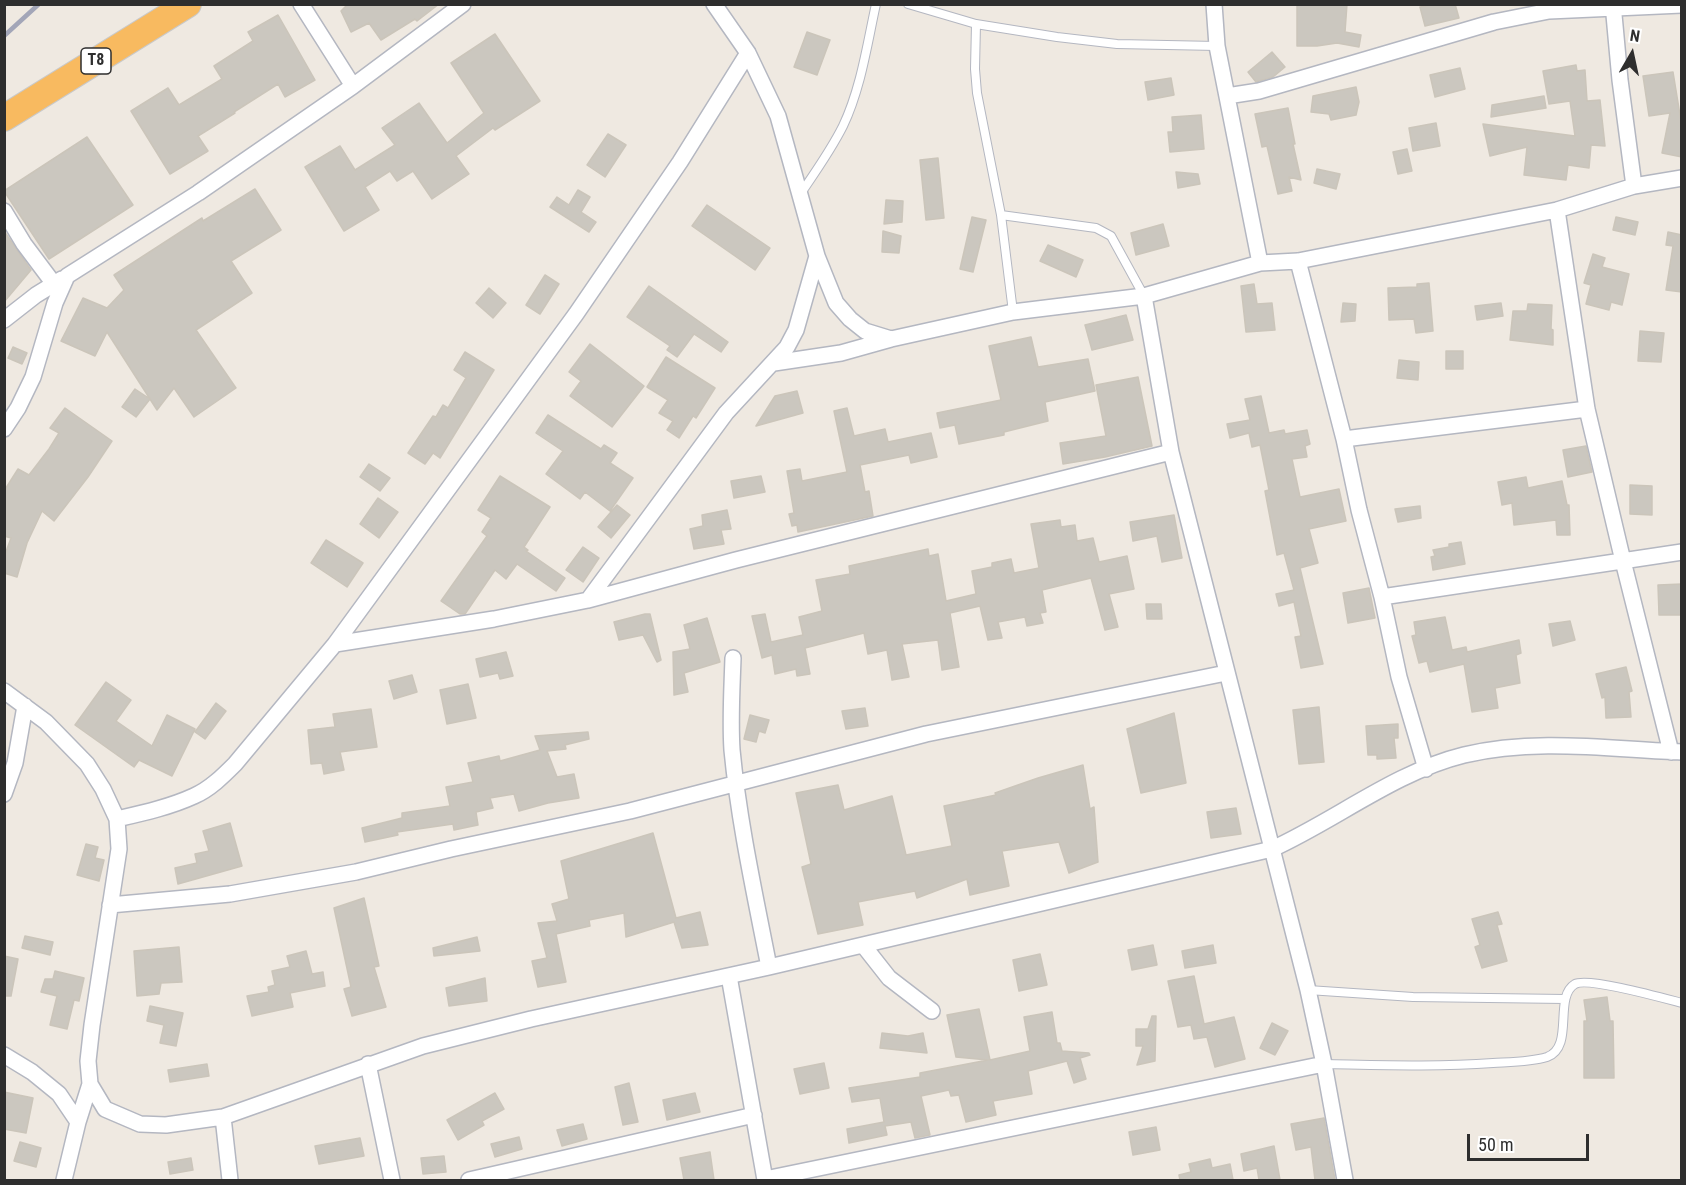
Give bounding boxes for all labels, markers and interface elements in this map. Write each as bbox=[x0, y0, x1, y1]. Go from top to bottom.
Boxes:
north arrow bbox=[1602, 24, 1662, 84]
text: N bbox=[1629, 26, 1641, 46]
road number: T8 bbox=[81, 48, 111, 74]
scale bar bbox=[1470, 1122, 1592, 1160]
text: 50 m bbox=[1478, 1134, 1513, 1155]

